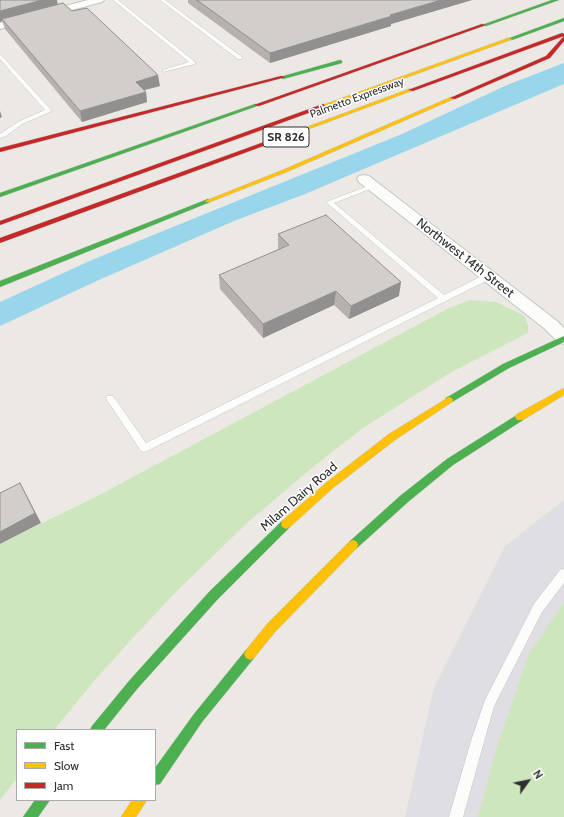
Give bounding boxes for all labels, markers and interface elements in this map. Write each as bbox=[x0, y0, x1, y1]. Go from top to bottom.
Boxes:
street label: Palmetto Expressway bbox=[308, 75, 406, 121]
road number: SR 826 bbox=[263, 127, 309, 147]
street label: Northwest 14th Street bbox=[413, 215, 517, 301]
street label: Milam Dairy Road bbox=[257, 459, 341, 535]
legend bbox=[16, 729, 156, 801]
text: Fast bbox=[54, 738, 74, 753]
text: Slow bbox=[54, 758, 79, 773]
north arrow bbox=[508, 761, 548, 801]
text: N bbox=[530, 767, 546, 782]
text: Jam bbox=[54, 778, 73, 793]

